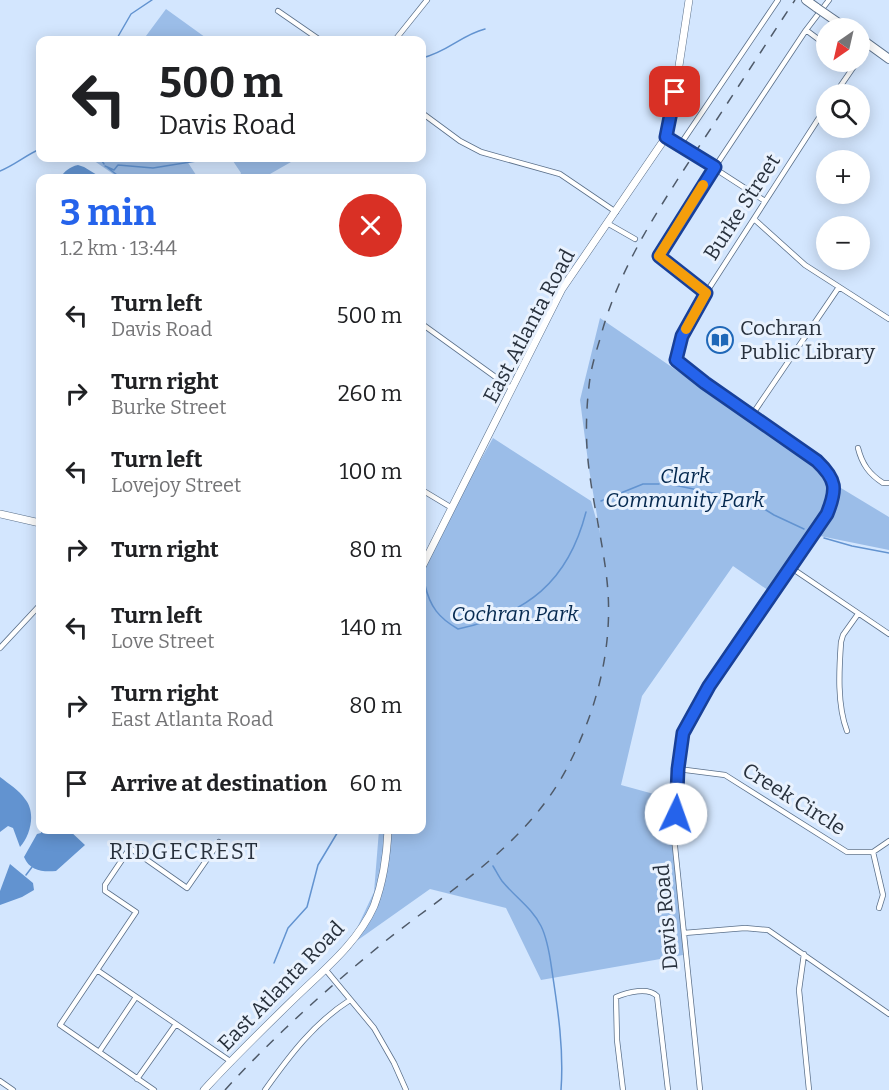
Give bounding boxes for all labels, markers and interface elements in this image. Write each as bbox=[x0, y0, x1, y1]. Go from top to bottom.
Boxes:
north arrow bbox=[816, 18, 870, 72]
map controls bbox=[816, 18, 870, 270]
text: 500 m bbox=[159, 58, 283, 108]
icon: left bbox=[60, 60, 138, 138]
pin bbox=[649, 66, 700, 117]
icon: arrive bbox=[658, 75, 691, 108]
button: search bbox=[816, 84, 870, 138]
text: Davis Road bbox=[159, 109, 296, 141]
street label: Burke Street bbox=[698, 149, 786, 265]
button: + bbox=[816, 150, 870, 204]
text: 3 min bbox=[60, 191, 156, 235]
button: close bbox=[339, 194, 402, 257]
button: − bbox=[816, 216, 870, 270]
text: 1.2 km · 13:44 bbox=[60, 236, 177, 260]
street label: East Atlanta Road bbox=[477, 245, 581, 407]
text: Turn left bbox=[111, 290, 203, 317]
icon: left bbox=[60, 299, 93, 332]
text: 500 m bbox=[337, 302, 402, 329]
place label: Cochran Public Library bbox=[740, 315, 876, 365]
text: Davis Road bbox=[111, 317, 212, 341]
library icon: Cochran Public Library bbox=[705, 325, 735, 355]
text: Turn right bbox=[111, 368, 219, 395]
icon: right bbox=[60, 377, 93, 410]
text: 260 m bbox=[338, 380, 402, 407]
text: Burke Street bbox=[111, 395, 227, 419]
text: Turn left bbox=[111, 446, 203, 473]
icon: left bbox=[60, 455, 93, 488]
text: 100 m bbox=[339, 458, 402, 485]
park label: Clark Community Park bbox=[605, 463, 765, 513]
text: Lovejoy Street bbox=[111, 473, 241, 497]
icon: right bbox=[60, 533, 93, 566]
text: Turn right bbox=[111, 536, 219, 563]
text: 80 m bbox=[349, 536, 402, 563]
park label: Cochran Park bbox=[451, 601, 579, 627]
text: Turn left bbox=[111, 602, 203, 629]
icon: left bbox=[60, 611, 93, 644]
text: 140 m bbox=[341, 614, 402, 641]
text: Love Street bbox=[111, 629, 214, 653]
text: Turn right bbox=[111, 680, 219, 707]
icon: right bbox=[60, 689, 93, 722]
text: 80 m bbox=[349, 692, 402, 719]
text: East Atlanta Road bbox=[111, 707, 273, 731]
street label: Creek Circle bbox=[738, 757, 850, 841]
icon: arrive bbox=[60, 767, 93, 800]
text: Arrive at destination bbox=[111, 770, 327, 797]
text: 60 m bbox=[350, 770, 402, 797]
position arrow bbox=[644, 782, 708, 846]
district label: RIDGECREST bbox=[109, 838, 259, 865]
street label: Davis Road bbox=[648, 863, 684, 971]
street label: East Atlanta Road bbox=[212, 916, 350, 1056]

